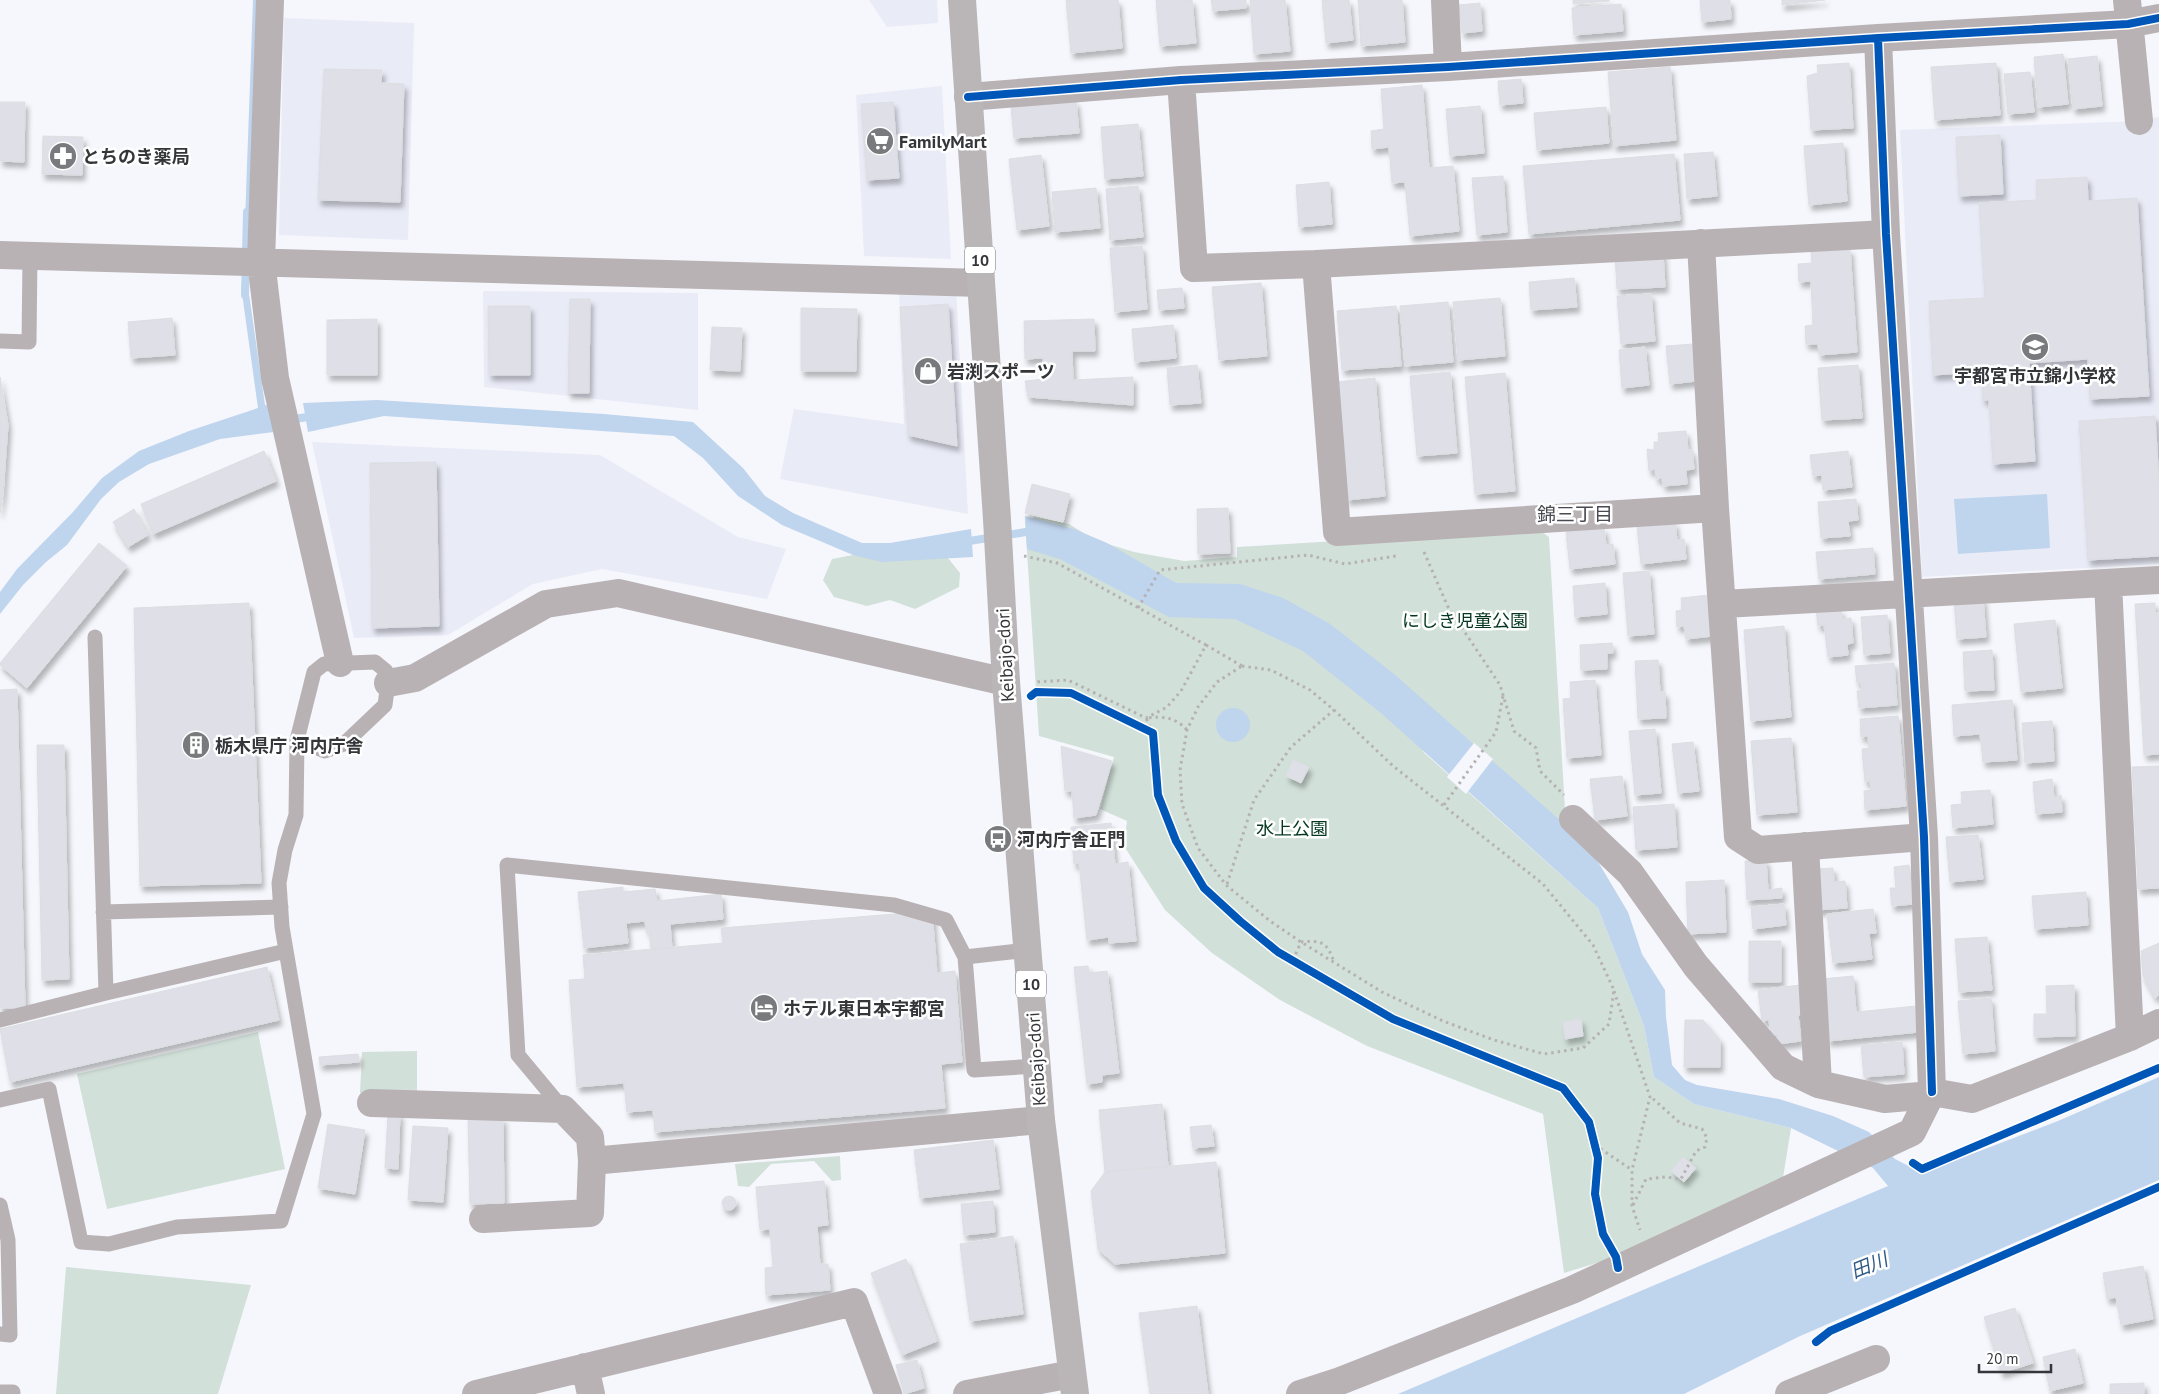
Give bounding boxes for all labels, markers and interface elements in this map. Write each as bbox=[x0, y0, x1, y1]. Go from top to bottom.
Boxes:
supermarket icon: FamilyMart bbox=[865, 126, 895, 156]
place label: FamilyMart bbox=[899, 130, 987, 153]
pharmacy icon: とちのき薬局 bbox=[48, 141, 78, 171]
place label: とちのき薬局 bbox=[82, 145, 189, 168]
road number: 10 bbox=[965, 246, 995, 274]
school or university icon: 宇都宮市立錦小学校 bbox=[2020, 332, 2050, 362]
shop icon: 岩渕スポーツ bbox=[913, 356, 943, 386]
place label: 岩渕スポーツ bbox=[947, 360, 1055, 383]
place label: 宇都宮市立錦小学校 bbox=[1954, 364, 2116, 387]
district label: 錦三丁目 bbox=[1537, 502, 1613, 526]
street label: Keibajo-dori bbox=[991, 607, 1019, 703]
park label: にしき児童公園 bbox=[1402, 609, 1528, 632]
building icon: 栃木県庁 河内庁舎 bbox=[181, 730, 211, 760]
place label: 栃木県庁 河内庁舎 bbox=[215, 734, 364, 757]
park label: 水上公園 bbox=[1256, 817, 1328, 840]
bus stop icon: 河内庁舎正門 bbox=[983, 824, 1013, 854]
place label: 河内庁舎正門 bbox=[1017, 828, 1125, 851]
road number: 10 bbox=[1016, 971, 1046, 998]
hotel icon: ホテル東日本宇都宮 bbox=[749, 993, 779, 1023]
place label: ホテル東日本宇都宮 bbox=[783, 997, 945, 1020]
street label: Keibajo-dori bbox=[1021, 1011, 1051, 1107]
water label: 田川 bbox=[1847, 1246, 1893, 1283]
scale bar bbox=[1979, 1342, 2052, 1374]
text: 20 m bbox=[1986, 1349, 2019, 1368]

